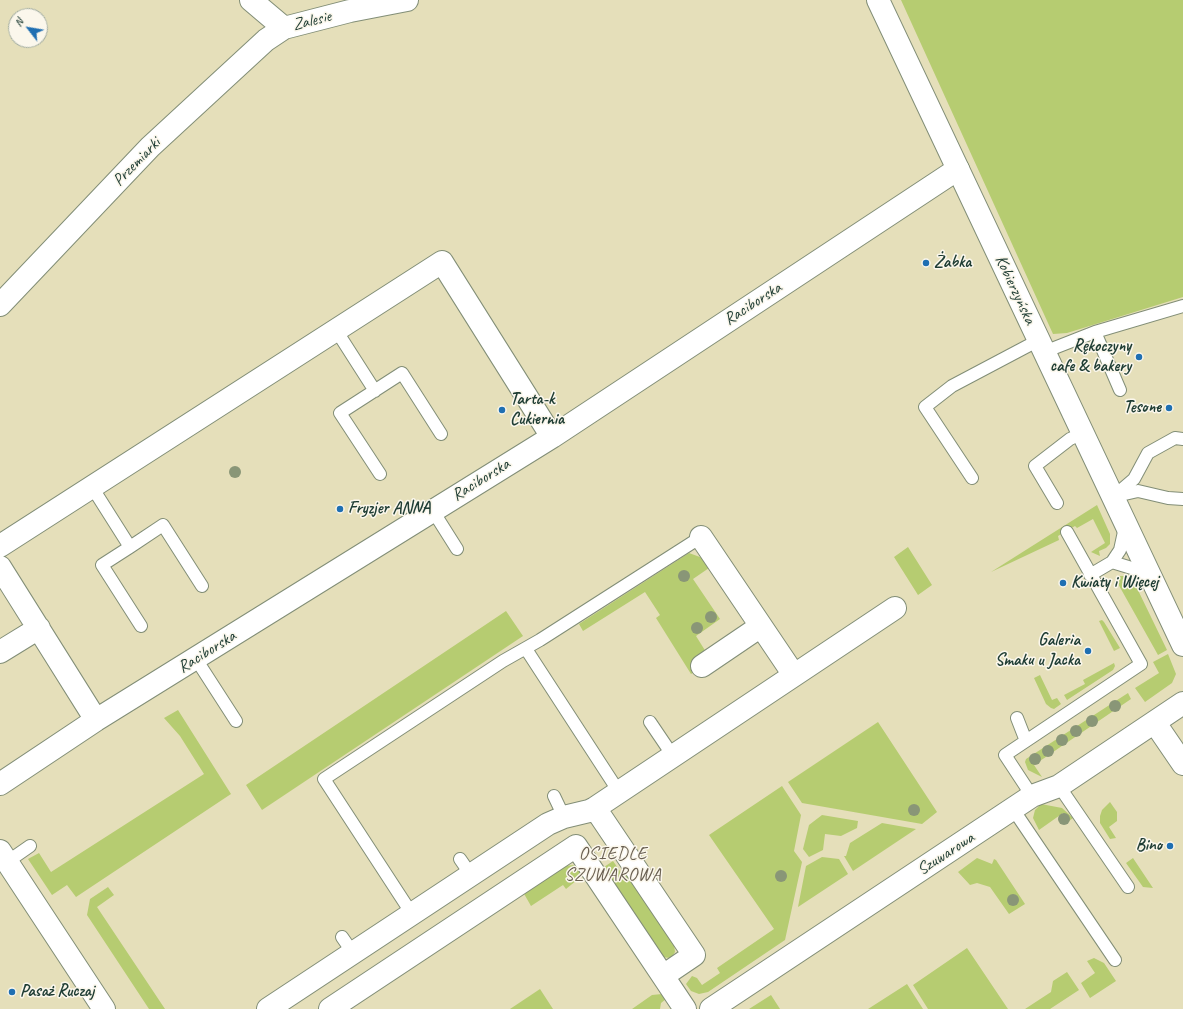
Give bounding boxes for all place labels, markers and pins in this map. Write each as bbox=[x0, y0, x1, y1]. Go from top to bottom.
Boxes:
place label: Żabka bbox=[934, 253, 971, 273]
marker: Żabka bbox=[921, 258, 931, 268]
place label: Rękoczyny cafe & bakery bbox=[1050, 337, 1131, 377]
marker: Rękoczyny cafe & bakery bbox=[1134, 352, 1144, 362]
place label: Tarta-k Cukiernia bbox=[510, 390, 564, 430]
place label: Tesone bbox=[1123, 398, 1161, 418]
marker: Tesone bbox=[1164, 403, 1174, 413]
marker: Tarta-k Cukiernia bbox=[497, 405, 507, 415]
place label: Fryzjer ANNA bbox=[348, 499, 430, 519]
marker: Fryzjer ANNA bbox=[335, 504, 345, 514]
place label: Kwiaty i Więcej bbox=[1071, 573, 1158, 593]
marker: Kwiaty i Więcej bbox=[1058, 578, 1068, 588]
place label: Galeria Smaku u Jacka bbox=[995, 631, 1080, 671]
marker: Galeria Smaku u Jacka bbox=[1083, 646, 1093, 656]
place label: Bino bbox=[1136, 836, 1162, 856]
marker: Bino bbox=[1165, 841, 1175, 851]
place label: Pasaż Ruczaj bbox=[20, 982, 94, 1002]
marker: Pasaż Ruczaj bbox=[7, 987, 17, 997]

